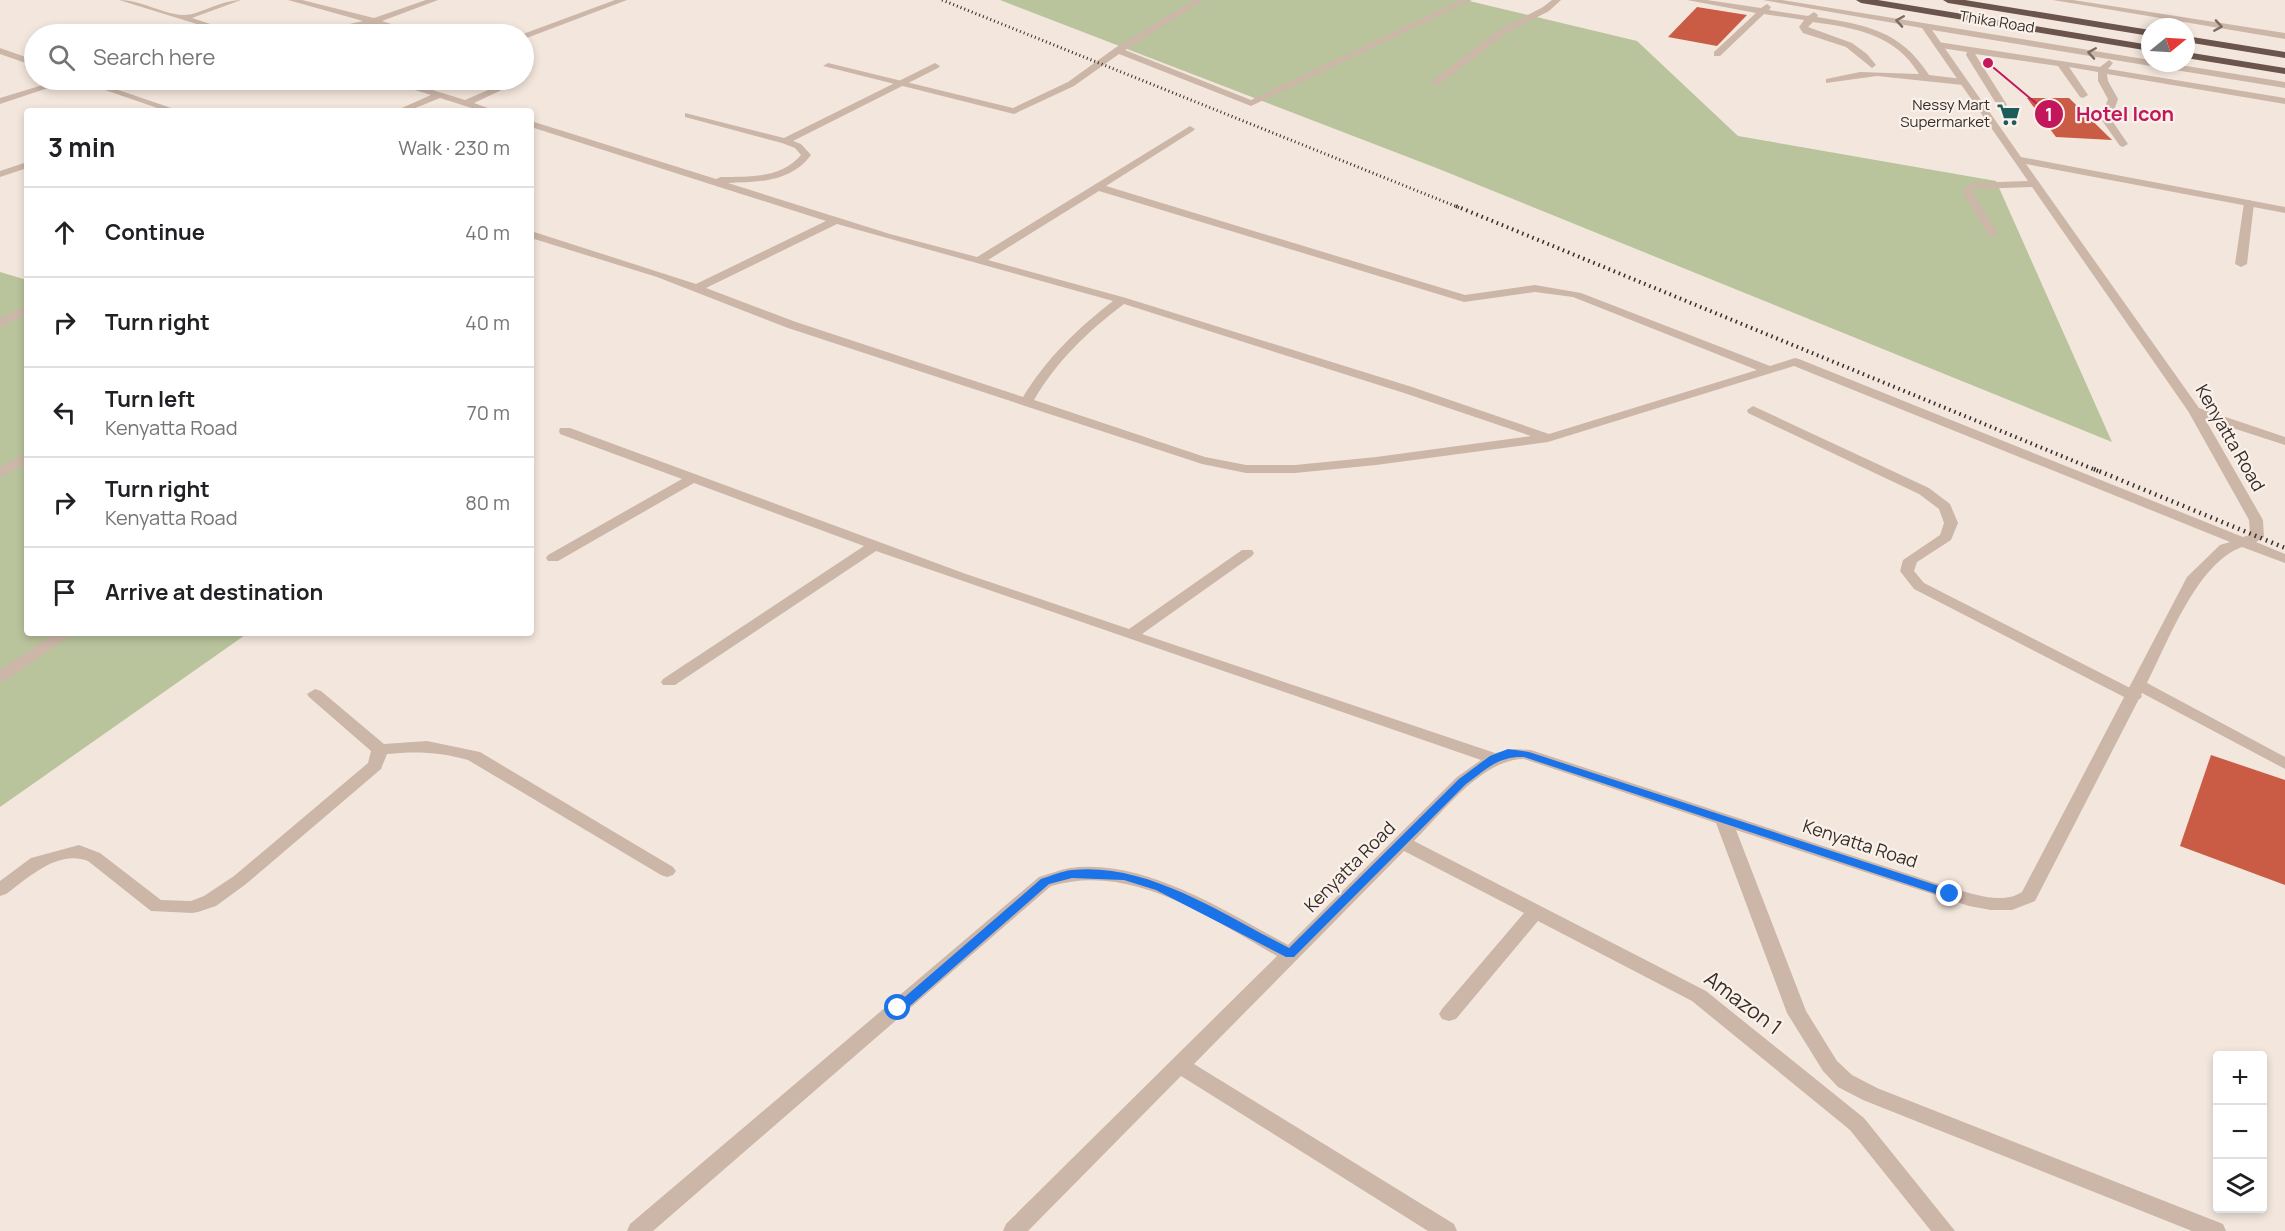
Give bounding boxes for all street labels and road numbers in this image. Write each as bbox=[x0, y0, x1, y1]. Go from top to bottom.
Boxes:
street label: Thika Road bbox=[1958, 5, 2036, 38]
street label: Kenyatta Road bbox=[2191, 380, 2271, 495]
street label: Kenyatta Road bbox=[1800, 813, 1921, 873]
street label: Kenyatta Road bbox=[1299, 816, 1400, 917]
street label: Amazon 1 bbox=[1699, 964, 1788, 1041]

